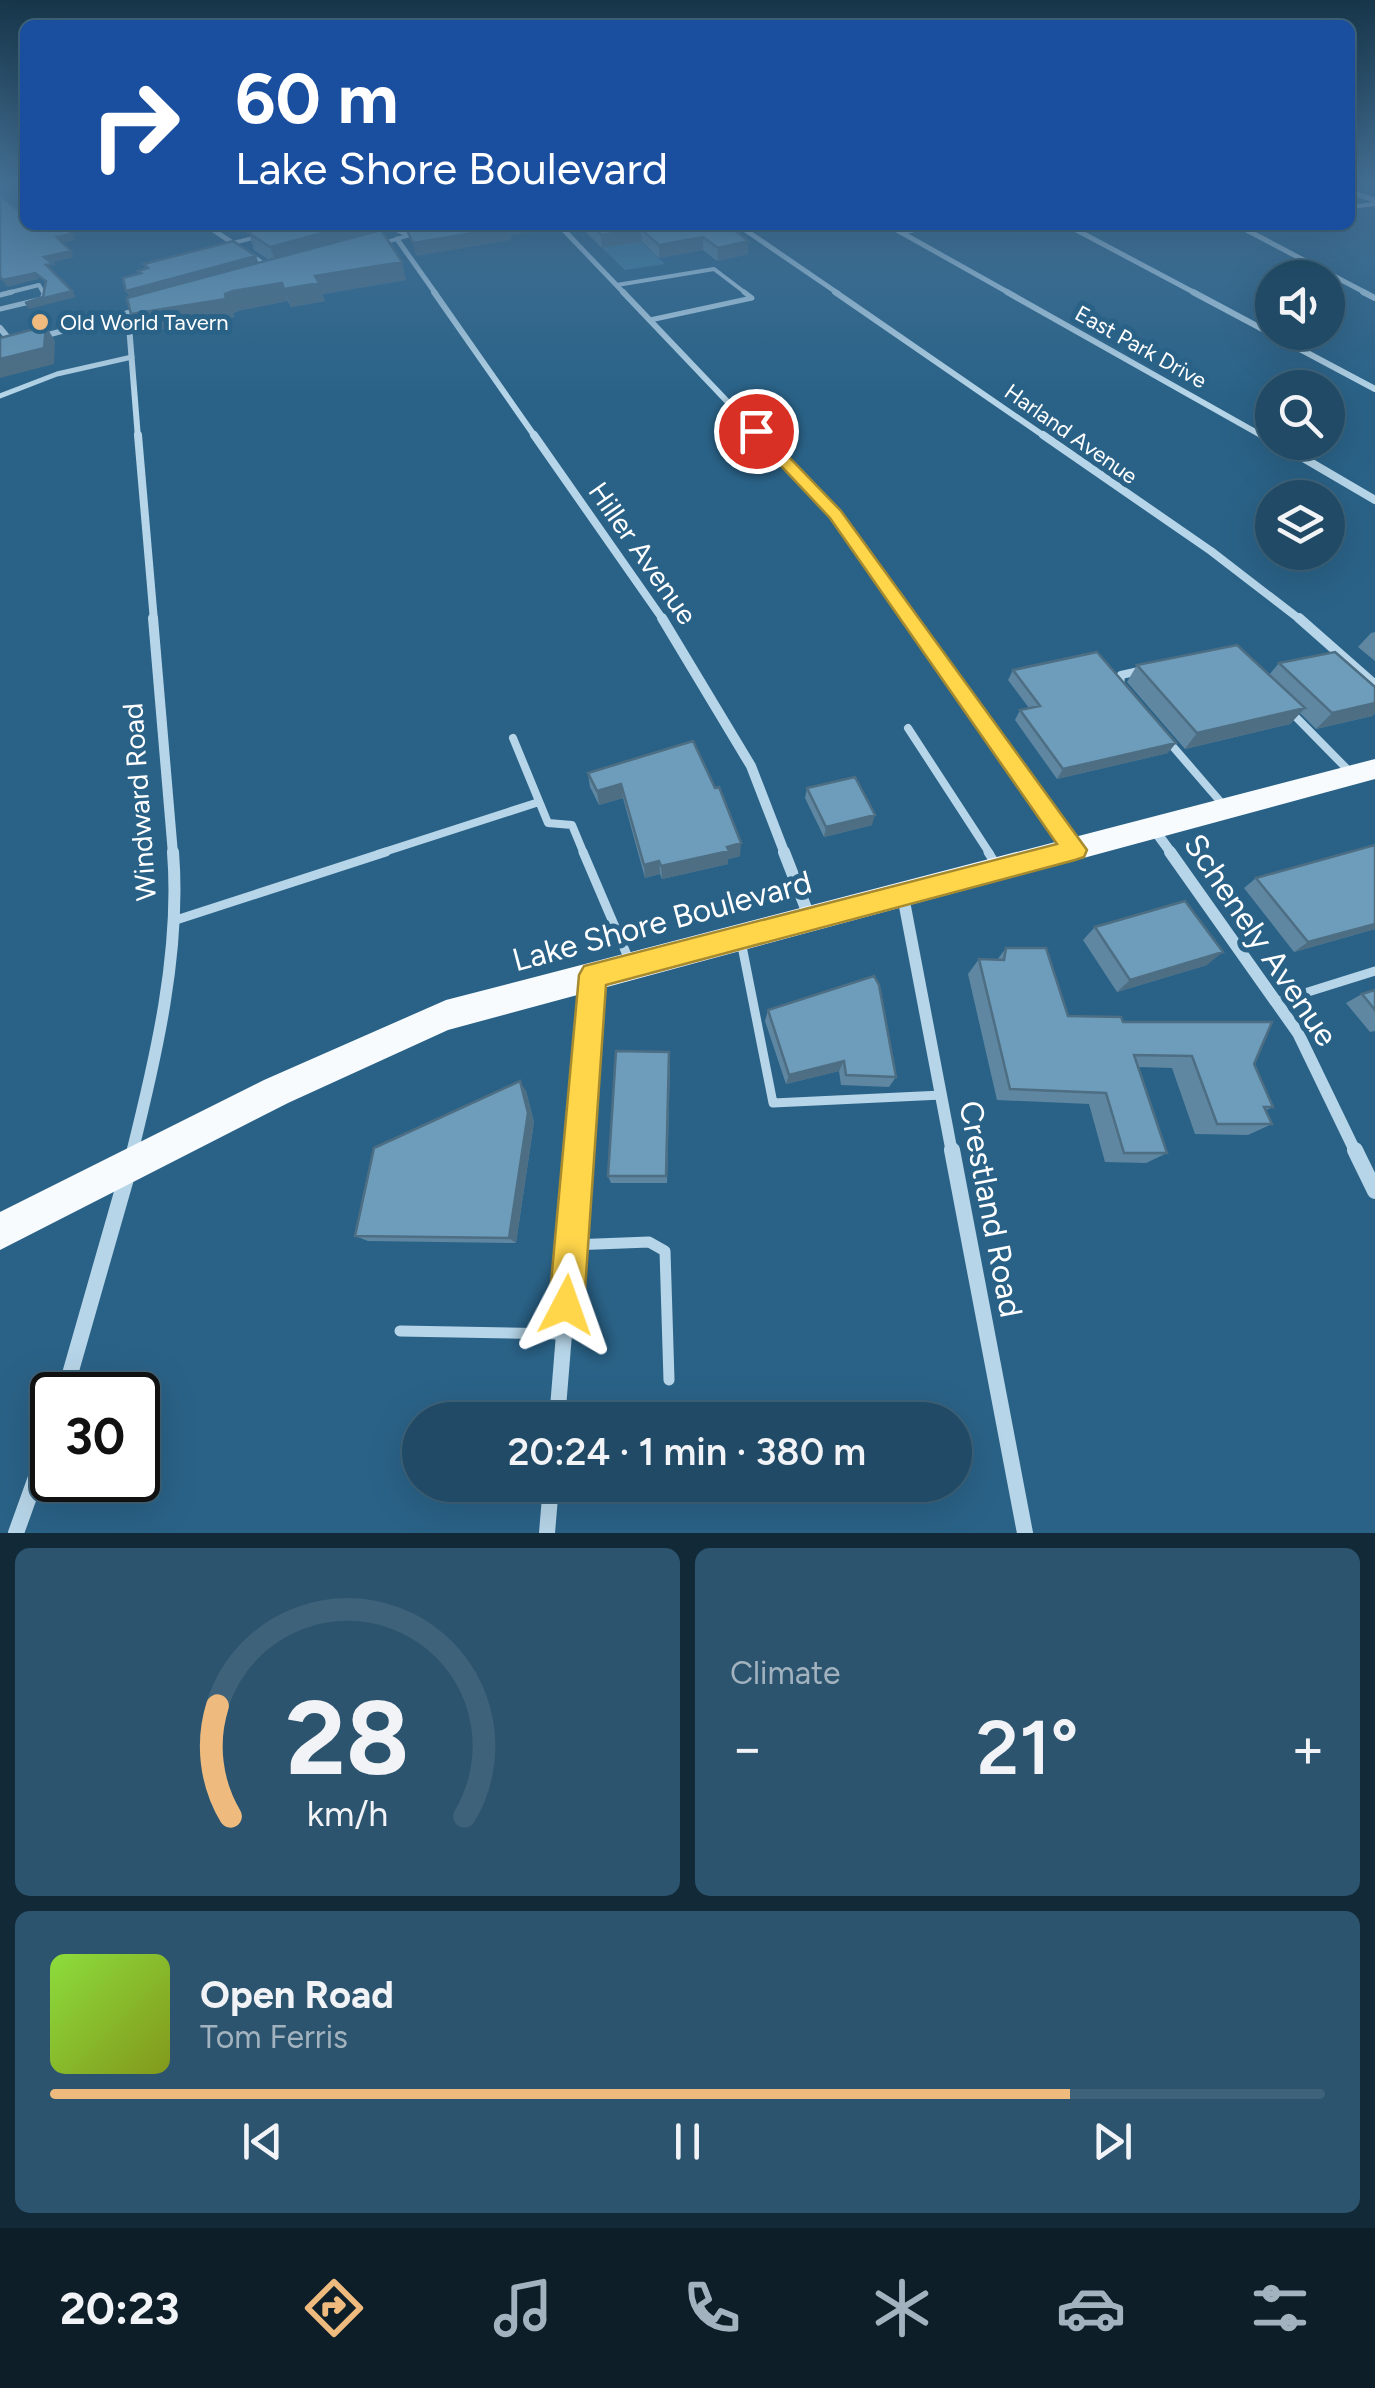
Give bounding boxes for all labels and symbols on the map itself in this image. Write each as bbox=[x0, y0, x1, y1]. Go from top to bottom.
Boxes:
street label: East Park Drive bbox=[1070, 300, 1212, 394]
place label: Old World Tavern bbox=[60, 309, 229, 336]
marker: Old World Tavern bbox=[29, 311, 51, 333]
street label: Harland Avenue bbox=[999, 378, 1143, 490]
pin bbox=[714, 389, 799, 474]
street label: Hiller Avenue bbox=[581, 475, 705, 631]
street label: Windward Road bbox=[115, 702, 163, 902]
street label: Schenely Avenue bbox=[1176, 827, 1346, 1053]
street label: Lake Shore Boulevard bbox=[508, 863, 816, 979]
street label: Crestland Road bbox=[951, 1097, 1031, 1321]
position arrow bbox=[514, 1253, 618, 1357]
speed limit sign: 30 bbox=[30, 1372, 160, 1502]

